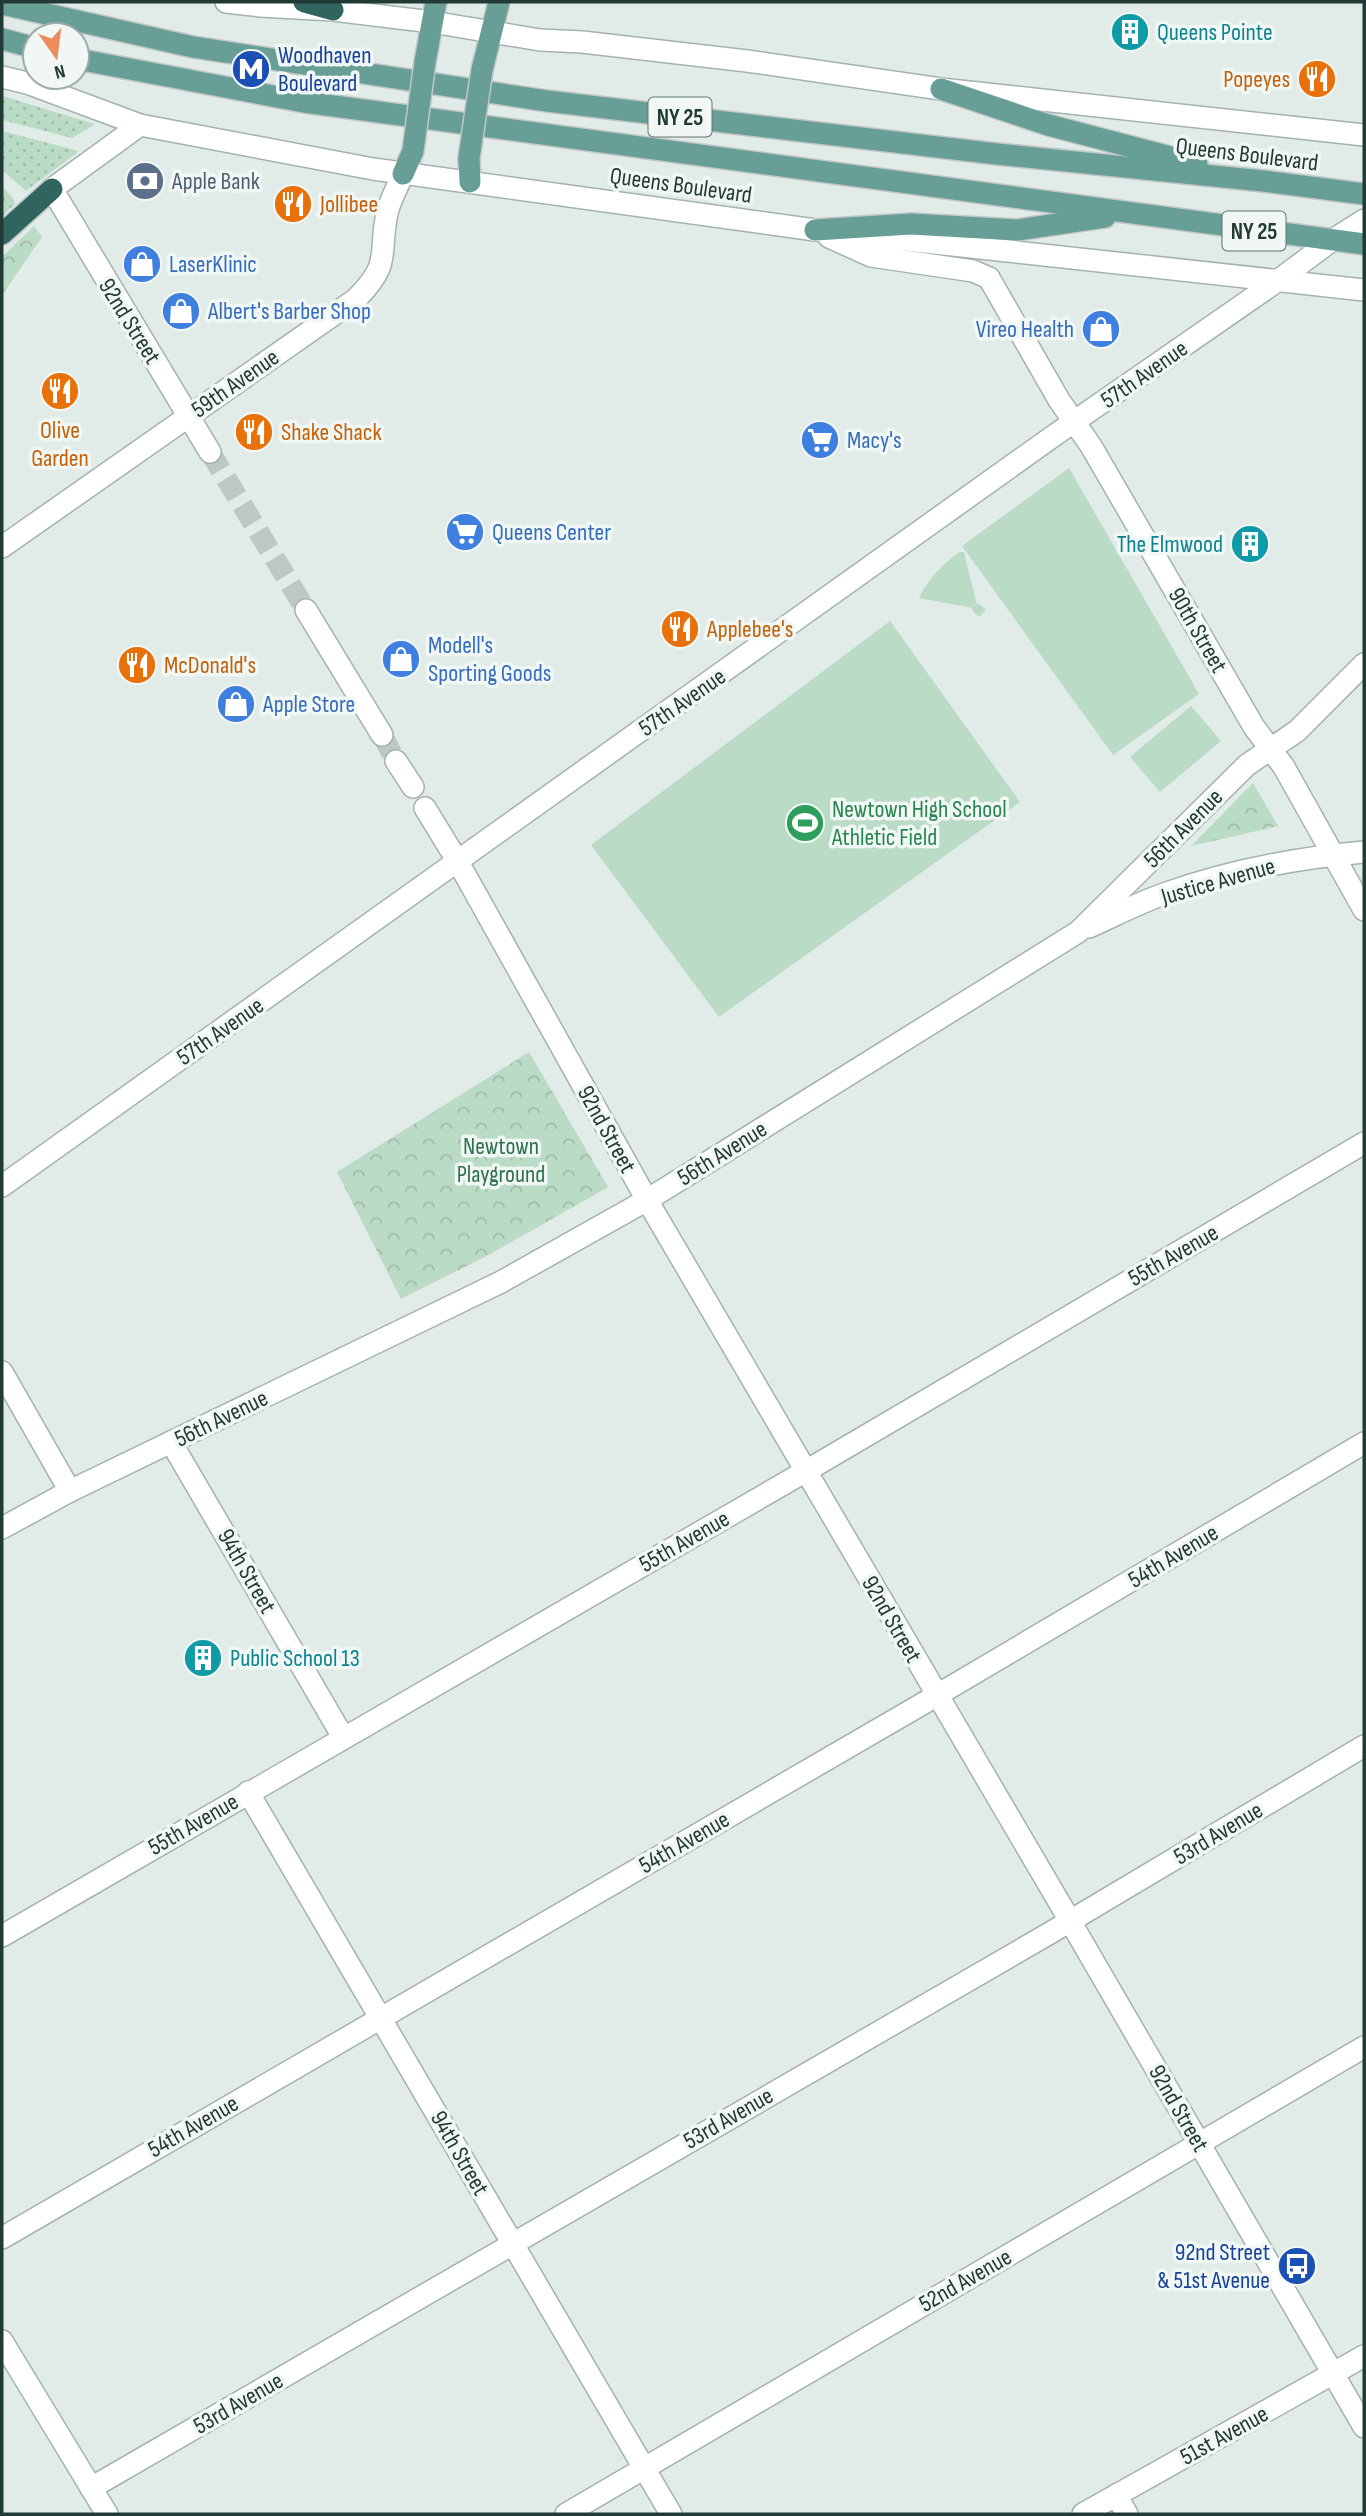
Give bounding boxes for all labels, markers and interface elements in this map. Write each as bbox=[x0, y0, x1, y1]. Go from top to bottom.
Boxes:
building icon: Queens Pointe bbox=[1109, 11, 1151, 53]
place label: Queens Pointe bbox=[1157, 18, 1273, 47]
north arrow bbox=[21, 21, 91, 91]
place label: Woodhaven Boulevard bbox=[278, 41, 372, 98]
metro station icon: Woodhaven Boulevard bbox=[230, 48, 272, 90]
restaurant icon: Popeyes bbox=[1296, 58, 1338, 100]
text: N bbox=[52, 59, 67, 83]
place label: Popeyes bbox=[1223, 65, 1290, 94]
road number: NY 25 bbox=[648, 98, 712, 136]
street label: Queens Boulevard bbox=[1174, 131, 1320, 178]
bank icon: Apple Bank bbox=[124, 160, 166, 202]
street label: Queens Boulevard bbox=[608, 161, 754, 210]
place label: Apple Bank bbox=[171, 167, 260, 196]
restaurant icon: Jollibee bbox=[272, 183, 314, 225]
place label: Jollibee bbox=[319, 190, 378, 219]
road number: NY 25 bbox=[1222, 212, 1286, 250]
shop icon: LaserKlinic bbox=[121, 243, 163, 285]
place label: LaserKlinic bbox=[169, 250, 257, 279]
street label: 92nd Street bbox=[92, 273, 167, 369]
shop icon: Albert's Barber Shop bbox=[160, 290, 202, 332]
place label: Albert's Barber Shop bbox=[207, 297, 371, 326]
shop icon: Vireo Health bbox=[1080, 308, 1122, 350]
place label: Vireo Health bbox=[976, 315, 1074, 344]
street label: 57th Avenue bbox=[1095, 334, 1193, 415]
street label: 59th Avenue bbox=[186, 343, 285, 424]
restaurant icon: Olive Garden bbox=[39, 370, 81, 412]
restaurant icon: Shake Shack bbox=[233, 411, 275, 453]
place label: Olive Garden bbox=[31, 416, 89, 473]
place label: Shake Shack bbox=[281, 418, 382, 447]
supermarket icon: Macy's bbox=[799, 419, 841, 461]
place label: Macy's bbox=[847, 426, 902, 455]
supermarket icon: Queens Center bbox=[444, 511, 486, 553]
place label: Queens Center bbox=[492, 518, 611, 547]
building icon: The Elmwood bbox=[1229, 523, 1271, 565]
place label: The Elmwood bbox=[1117, 530, 1223, 559]
street label: 90th Street bbox=[1162, 583, 1233, 678]
restaurant icon: Applebee's bbox=[659, 608, 701, 650]
place label: Applebee's bbox=[706, 615, 793, 644]
place label: Modell's Sporting Goods bbox=[428, 631, 551, 688]
shop icon: Modell's Sporting Goods bbox=[380, 638, 422, 680]
restaurant icon: McDonald's bbox=[116, 644, 158, 686]
place label: McDonald's bbox=[164, 651, 256, 680]
street label: 57th Avenue bbox=[633, 662, 731, 743]
shop icon: Apple Store bbox=[215, 683, 257, 725]
place label: Apple Store bbox=[262, 690, 355, 719]
street label: 56th Avenue bbox=[1138, 783, 1229, 874]
place label: Newtown High School Athletic Field bbox=[831, 795, 1007, 852]
sports icon: Newtown High School Athletic Field bbox=[784, 802, 826, 844]
street label: Justice Avenue bbox=[1157, 851, 1278, 912]
street label: 57th Avenue bbox=[171, 991, 269, 1072]
street label: 92nd Street bbox=[571, 1081, 642, 1178]
street label: 56th Avenue bbox=[672, 1115, 772, 1192]
park label: Newtown Playground bbox=[457, 1132, 545, 1189]
street label: 55th Avenue bbox=[1123, 1218, 1224, 1293]
street label: 56th Avenue bbox=[170, 1383, 273, 1453]
street label: 55th Avenue bbox=[634, 1504, 735, 1579]
street label: 54th Avenue bbox=[1123, 1518, 1224, 1595]
street label: 94th Street bbox=[211, 1524, 282, 1619]
street label: 92nd Street bbox=[855, 1571, 928, 1668]
building icon: Public School 13 bbox=[182, 1637, 224, 1679]
place label: Public School 13 bbox=[230, 1644, 360, 1673]
street label: 55th Avenue bbox=[143, 1787, 244, 1862]
street label: 53rd Avenue bbox=[1168, 1796, 1268, 1871]
street label: 54th Avenue bbox=[634, 1805, 735, 1880]
street label: 92nd Street bbox=[1142, 2060, 1215, 2157]
street label: 53rd Avenue bbox=[678, 2081, 778, 2156]
street label: 54th Avenue bbox=[143, 2089, 244, 2164]
street label: 94th Street bbox=[424, 2106, 495, 2201]
place label: 92nd Street & 51st Avenue bbox=[1158, 2238, 1270, 2295]
street label: 52nd Avenue bbox=[914, 2242, 1017, 2319]
bus stop icon: 92nd Street & 51st Avenue bbox=[1276, 2245, 1318, 2287]
street label: 53rd Avenue bbox=[188, 2366, 288, 2441]
street label: 51st Avenue bbox=[1175, 2399, 1273, 2472]

